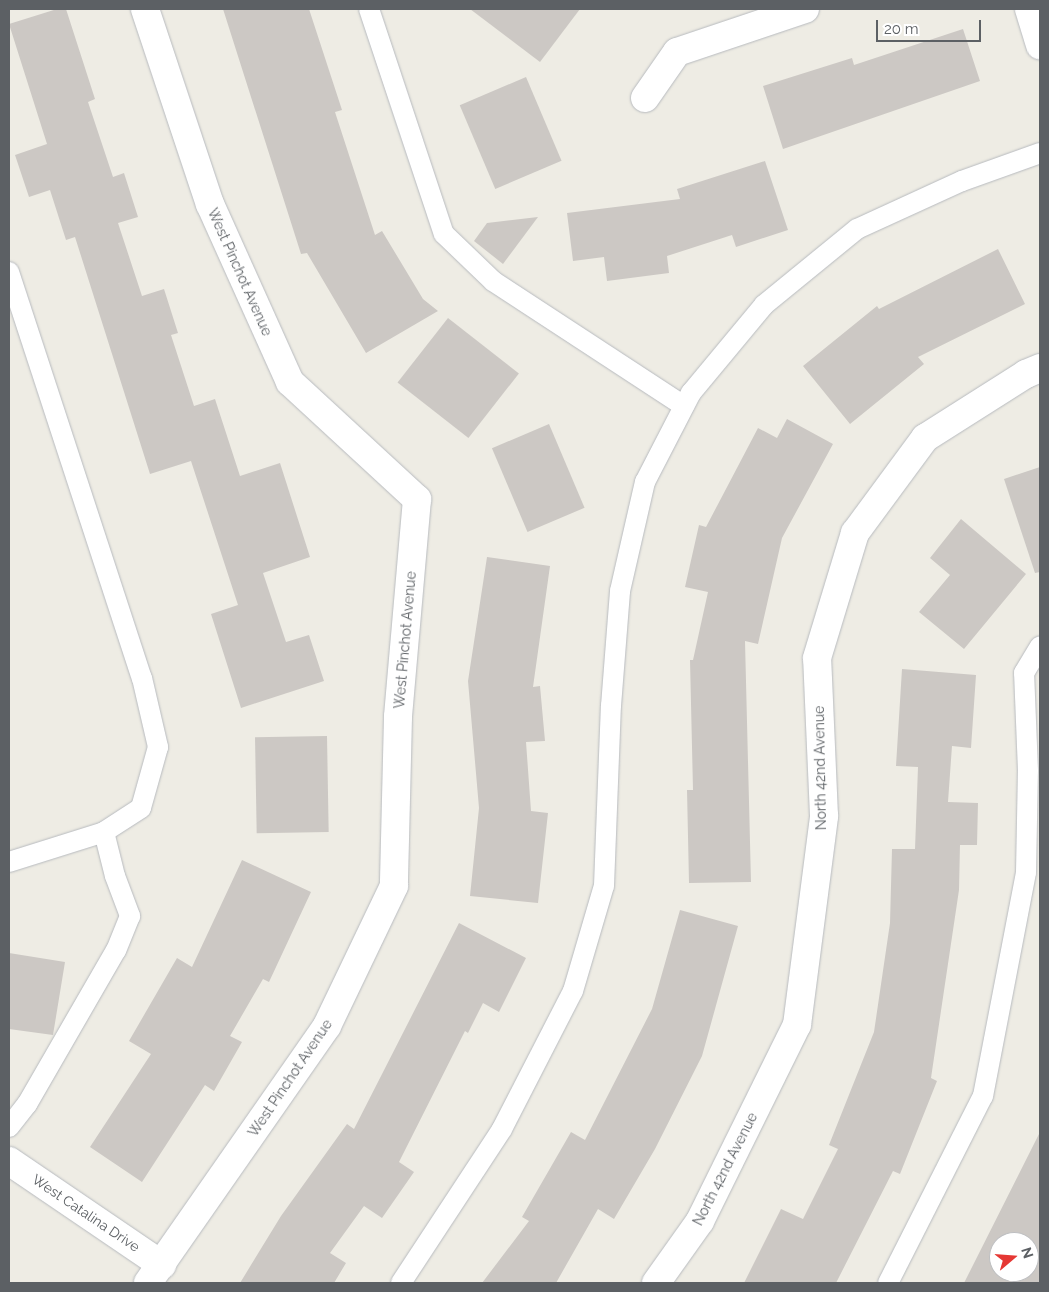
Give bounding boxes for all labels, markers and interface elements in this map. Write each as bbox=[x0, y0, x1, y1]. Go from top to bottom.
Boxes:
scale bar bbox=[879, 10, 984, 42]
text: 20 m bbox=[884, 20, 919, 38]
street label: West Pinchot Avenue bbox=[204, 205, 276, 339]
street label: West Pinchot Avenue bbox=[391, 570, 419, 710]
street label: North 42nd Avenue bbox=[811, 705, 829, 831]
street label: West Pinchot Avenue bbox=[244, 1016, 336, 1140]
street label: North 42nd Avenue bbox=[689, 1110, 761, 1228]
street label: West Catalina Drive bbox=[29, 1171, 143, 1255]
north arrow bbox=[989, 1232, 1039, 1282]
text: N bbox=[1018, 1245, 1037, 1260]

